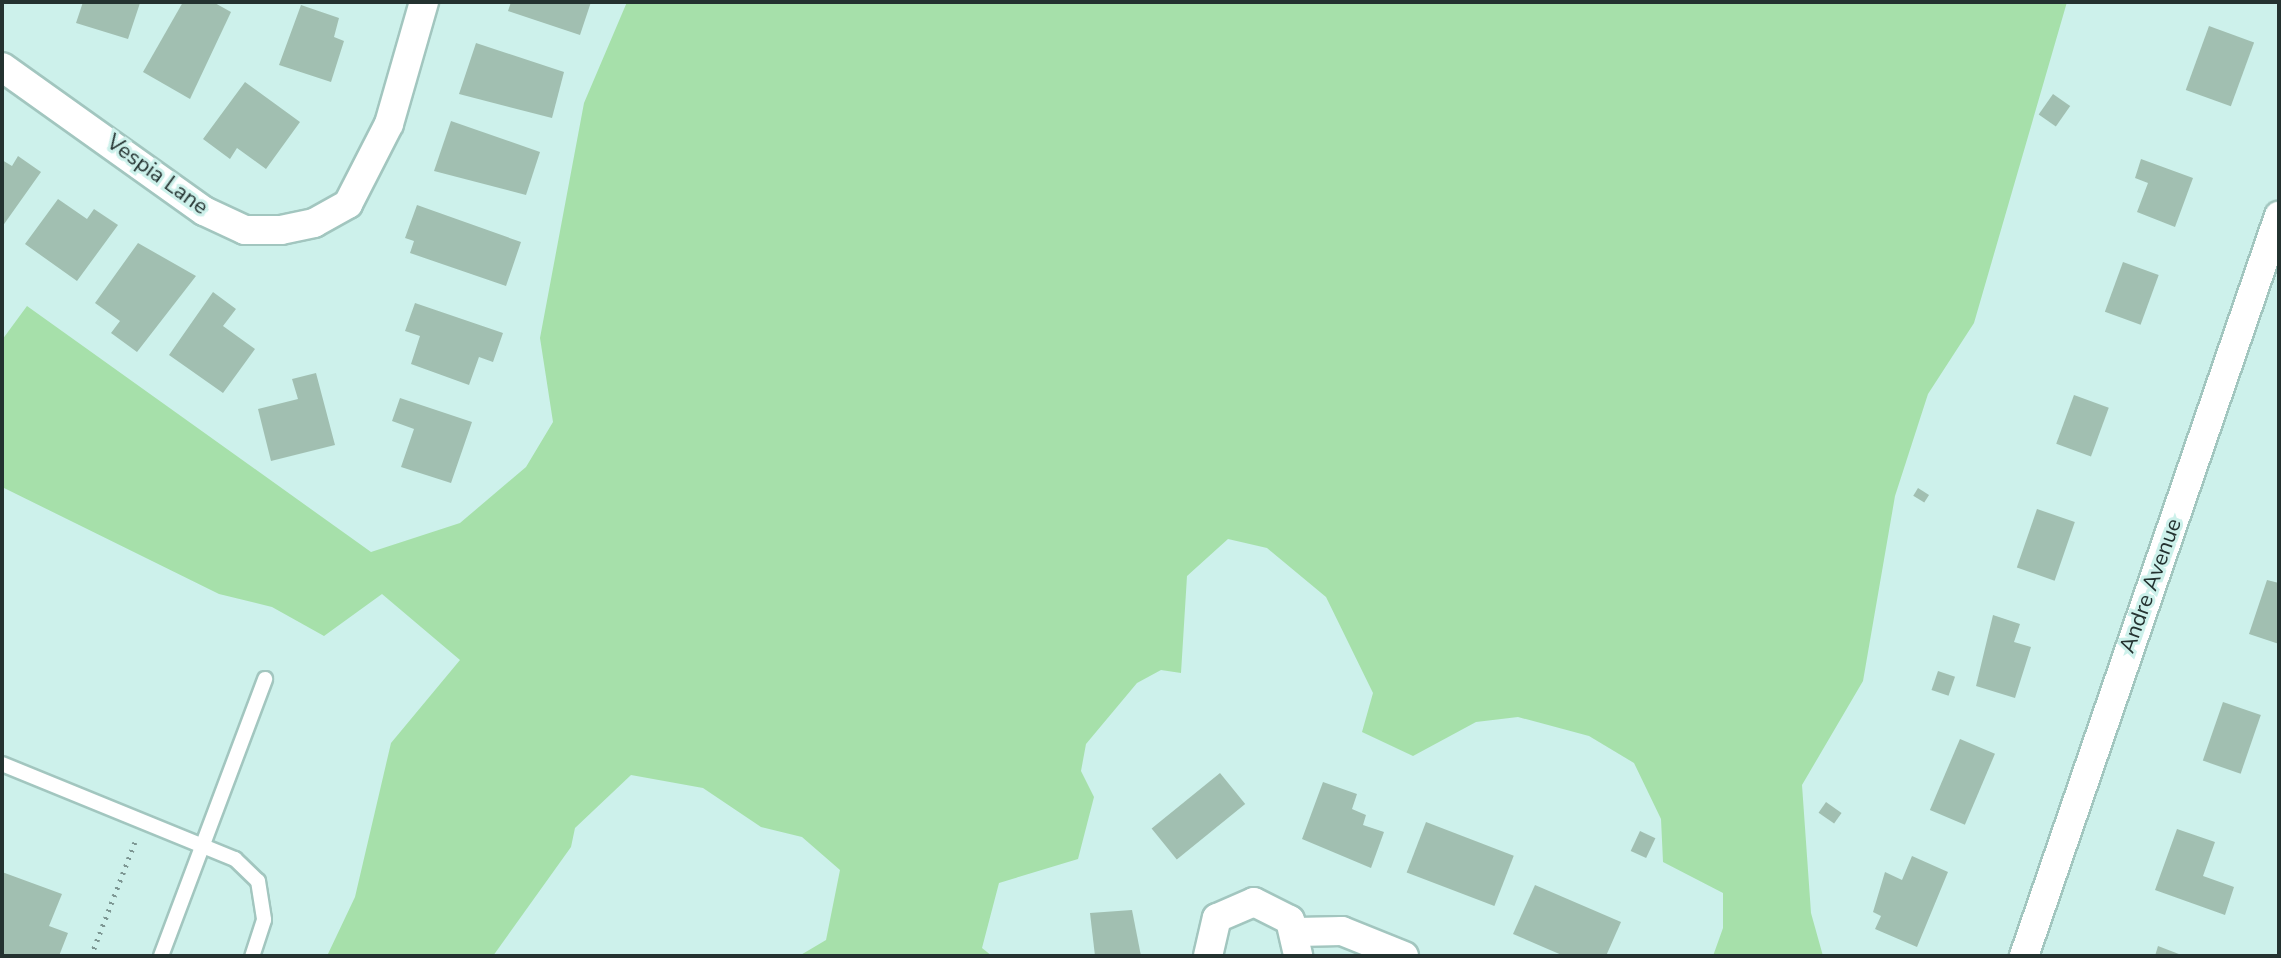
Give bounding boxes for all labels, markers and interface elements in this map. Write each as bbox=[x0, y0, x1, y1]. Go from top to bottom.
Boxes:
street label: Vespia Lane bbox=[101, 129, 213, 221]
street label: Andre Avenue bbox=[2114, 515, 2188, 657]

